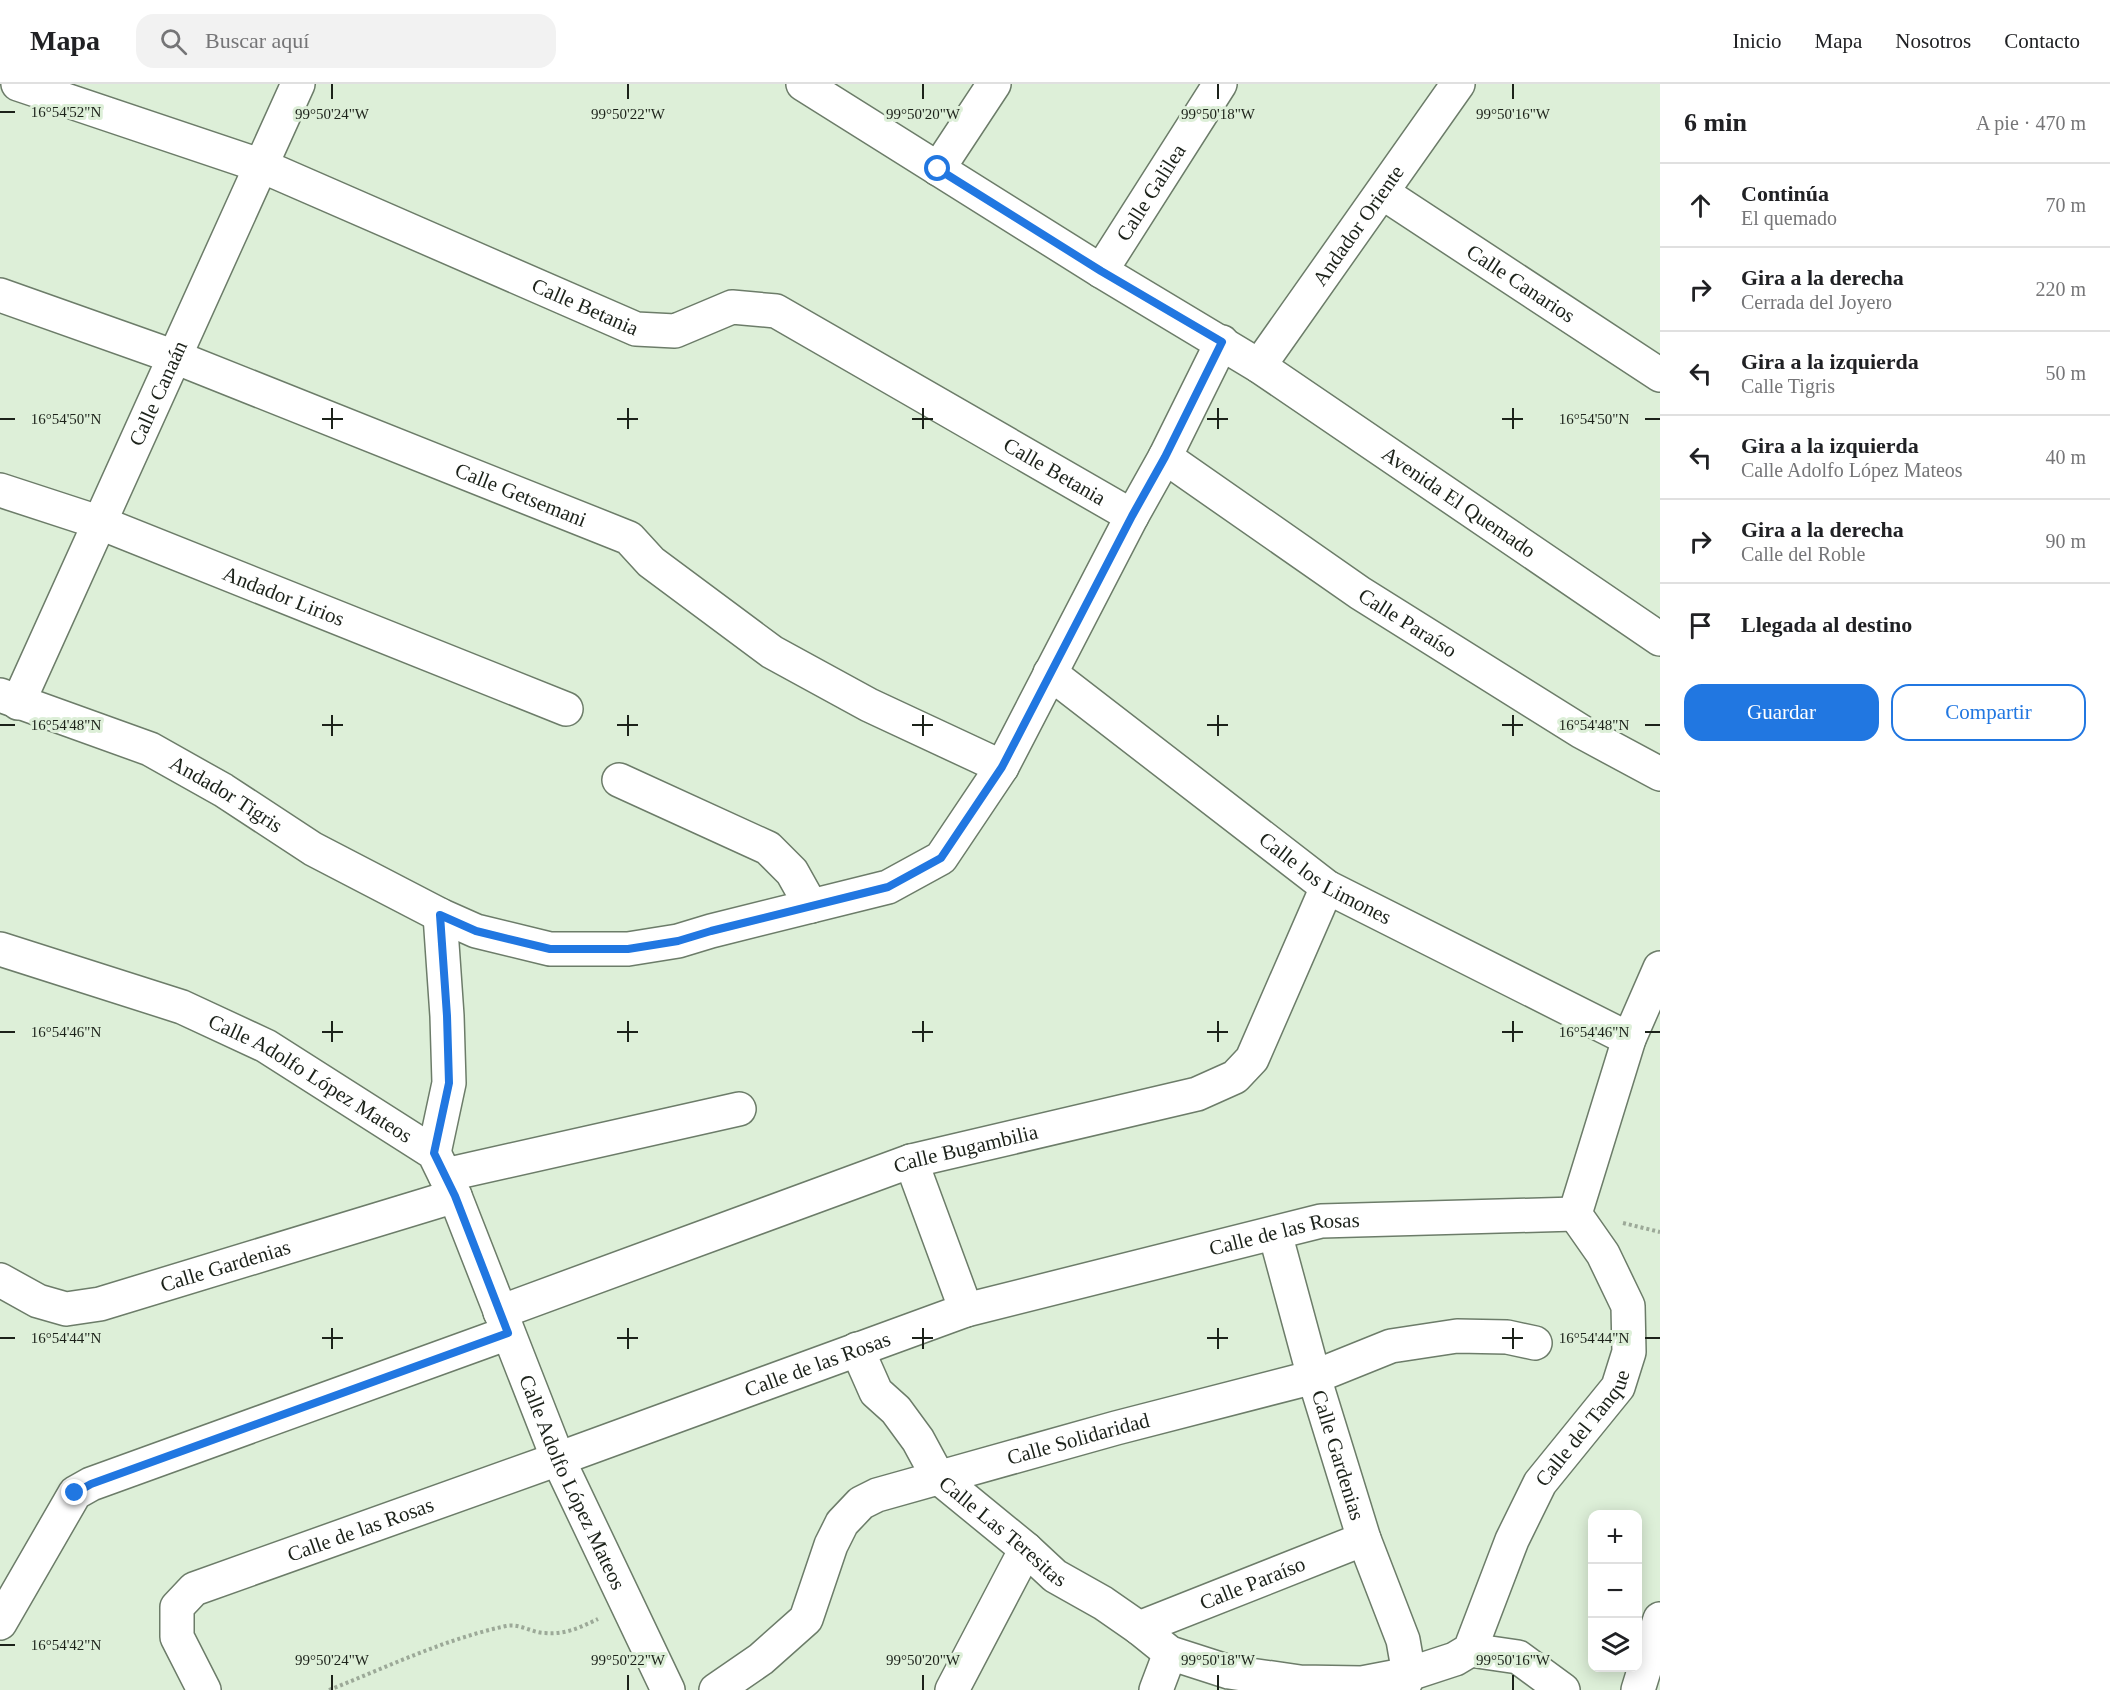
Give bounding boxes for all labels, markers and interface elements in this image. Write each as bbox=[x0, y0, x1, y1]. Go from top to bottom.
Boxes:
search box bbox=[136, 14, 556, 68]
text: Mapa bbox=[30, 25, 100, 56]
icon: search bbox=[157, 25, 190, 58]
text: Buscar aquí bbox=[205, 28, 309, 53]
text: Inicio bbox=[1733, 29, 1782, 53]
text: Mapa bbox=[1815, 29, 1862, 53]
text: Nosotros bbox=[1895, 29, 1971, 53]
text: Contacto bbox=[2004, 29, 2080, 53]
text: 16°54'52"N bbox=[31, 104, 101, 120]
text: 99°50'24"W bbox=[295, 106, 370, 122]
text: 99°50'22"W bbox=[591, 106, 666, 122]
text: 99°50'20"W bbox=[886, 106, 961, 122]
text: 99°50'18"W bbox=[1181, 106, 1256, 122]
text: 99°50'16"W bbox=[1476, 106, 1551, 122]
text: 6 min bbox=[1684, 108, 1747, 137]
text: A pie · 470 m bbox=[1976, 112, 2086, 134]
street label: Calle Galilea bbox=[1111, 139, 1191, 246]
route start bbox=[924, 155, 950, 181]
street label: Andador Oriente bbox=[1307, 161, 1409, 290]
text: Continúa bbox=[1741, 181, 1829, 206]
icon: ahead bbox=[1684, 189, 1717, 222]
text: 70 m bbox=[2045, 194, 2086, 216]
text: El quemado bbox=[1741, 207, 1837, 229]
street label: Calle Canarios bbox=[1462, 239, 1579, 328]
text: Gira a la derecha bbox=[1741, 265, 1904, 290]
street label: Calle Betania bbox=[528, 273, 643, 341]
icon: right bbox=[1684, 273, 1717, 306]
text: 220 m bbox=[2035, 278, 2086, 300]
text: Cerrada del Joyero bbox=[1741, 291, 1892, 313]
street label: Calle Canaán bbox=[124, 337, 192, 449]
text: Gira a la izquierda bbox=[1741, 349, 1919, 374]
icon: left bbox=[1684, 357, 1717, 390]
text: 50 m bbox=[2045, 362, 2086, 384]
text: Calle Tigris bbox=[1741, 375, 1835, 397]
text: 16°54'50"N bbox=[31, 411, 101, 427]
text: 16°54'50"N bbox=[1559, 411, 1629, 427]
street label: Calle Betania bbox=[999, 433, 1111, 511]
text: Gira a la izquierda bbox=[1741, 433, 1919, 458]
street label: Avenida El Quemado bbox=[1378, 441, 1540, 563]
icon: left bbox=[1684, 441, 1717, 474]
text: 40 m bbox=[2045, 446, 2086, 468]
street label: Calle Getsemani bbox=[452, 458, 590, 532]
text: Calle Adolfo López Mateos bbox=[1741, 459, 1963, 481]
text: Gira a la derecha bbox=[1741, 517, 1904, 542]
icon: right bbox=[1684, 525, 1717, 558]
text: 90 m bbox=[2045, 530, 2086, 552]
text: Calle del Roble bbox=[1741, 543, 1865, 565]
street label: Andador Lirios bbox=[219, 561, 348, 631]
street label: Calle Paraíso bbox=[1354, 583, 1461, 663]
icon: arrive bbox=[1684, 609, 1717, 642]
text: Llegada al destino bbox=[1741, 612, 1912, 637]
button: Guardar bbox=[1684, 684, 1879, 741]
button: Compartir bbox=[1891, 684, 2086, 741]
text: 16°54'48"N bbox=[31, 717, 101, 733]
text: 16°54'48"N bbox=[1559, 717, 1629, 733]
street label: Andador Tigris bbox=[166, 751, 287, 838]
street label: Calle los Limones bbox=[1254, 827, 1395, 929]
street label: Calle Adolfo López Mateos bbox=[205, 1009, 416, 1148]
text: 16°54'46"N bbox=[31, 1024, 101, 1040]
text: 16°54'46"N bbox=[1559, 1024, 1629, 1040]
street label: Calle Bugambilia bbox=[890, 1120, 1041, 1178]
street label: Calle de las Rosas bbox=[1207, 1208, 1360, 1261]
street label: Calle Gardenias bbox=[157, 1235, 293, 1297]
street label: Calle de las Rosas bbox=[741, 1327, 894, 1402]
text: 16°54'44"N bbox=[31, 1330, 101, 1346]
text: 16°54'44"N bbox=[1559, 1330, 1629, 1346]
street label: Calle del Tanque bbox=[1530, 1367, 1635, 1491]
street label: Calle Adolfo López Mateos bbox=[514, 1371, 630, 1594]
street label: Calle Gardenias bbox=[1307, 1387, 1369, 1523]
street label: Calle Solidaridad bbox=[1004, 1408, 1152, 1470]
street label: Calle Las Teresitas bbox=[934, 1471, 1071, 1592]
route end bbox=[61, 1479, 87, 1505]
street label: Calle de las Rosas bbox=[284, 1492, 437, 1567]
map controls bbox=[1588, 1510, 1642, 1672]
button: + bbox=[1588, 1510, 1642, 1564]
street label: Calle Paraíso bbox=[1196, 1551, 1309, 1615]
button: − bbox=[1588, 1564, 1642, 1618]
button: layers bbox=[1588, 1618, 1642, 1672]
text: 16°54'42"N bbox=[31, 1637, 101, 1653]
text: 99°50'24"W bbox=[295, 1652, 370, 1668]
text: 99°50'22"W bbox=[591, 1652, 666, 1668]
text: 99°50'20"W bbox=[886, 1652, 961, 1668]
text: 99°50'18"W bbox=[1181, 1652, 1256, 1668]
text: 99°50'16"W bbox=[1476, 1652, 1551, 1668]

